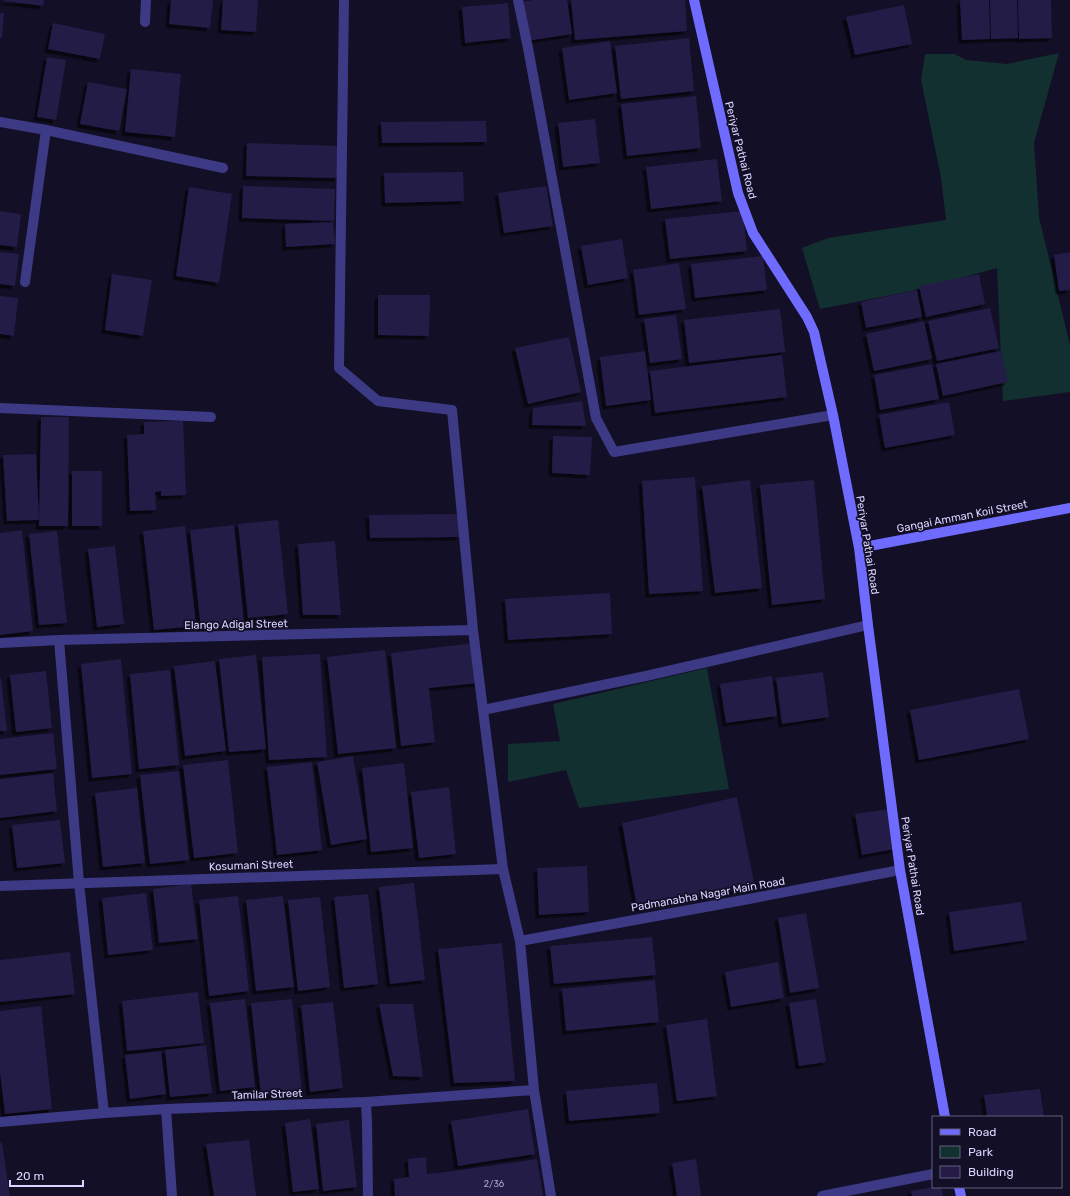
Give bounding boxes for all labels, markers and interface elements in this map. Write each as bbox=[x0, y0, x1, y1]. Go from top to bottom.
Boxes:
street label: Periyar Pathai Road bbox=[722, 100, 759, 200]
street label: Periyar Pathai Road bbox=[853, 495, 882, 595]
street label: Gangai Amman Koil Street bbox=[896, 497, 1029, 536]
street label: Elango Adigal Street bbox=[184, 617, 289, 632]
street label: Periyar Pathai Road bbox=[898, 816, 927, 916]
street label: Kosumani Street bbox=[209, 858, 294, 873]
street label: Padmanabha Nagar Main Road bbox=[630, 875, 786, 914]
street label: Tamilar Street bbox=[231, 1087, 303, 1102]
legend bbox=[932, 1116, 1062, 1188]
text: Road bbox=[968, 1125, 996, 1139]
text: Park bbox=[968, 1145, 994, 1159]
scale bar bbox=[10, 1162, 83, 1188]
text: Building bbox=[968, 1165, 1014, 1179]
text: 20 m bbox=[16, 1169, 44, 1183]
house number: 2/36 bbox=[484, 1179, 505, 1189]

